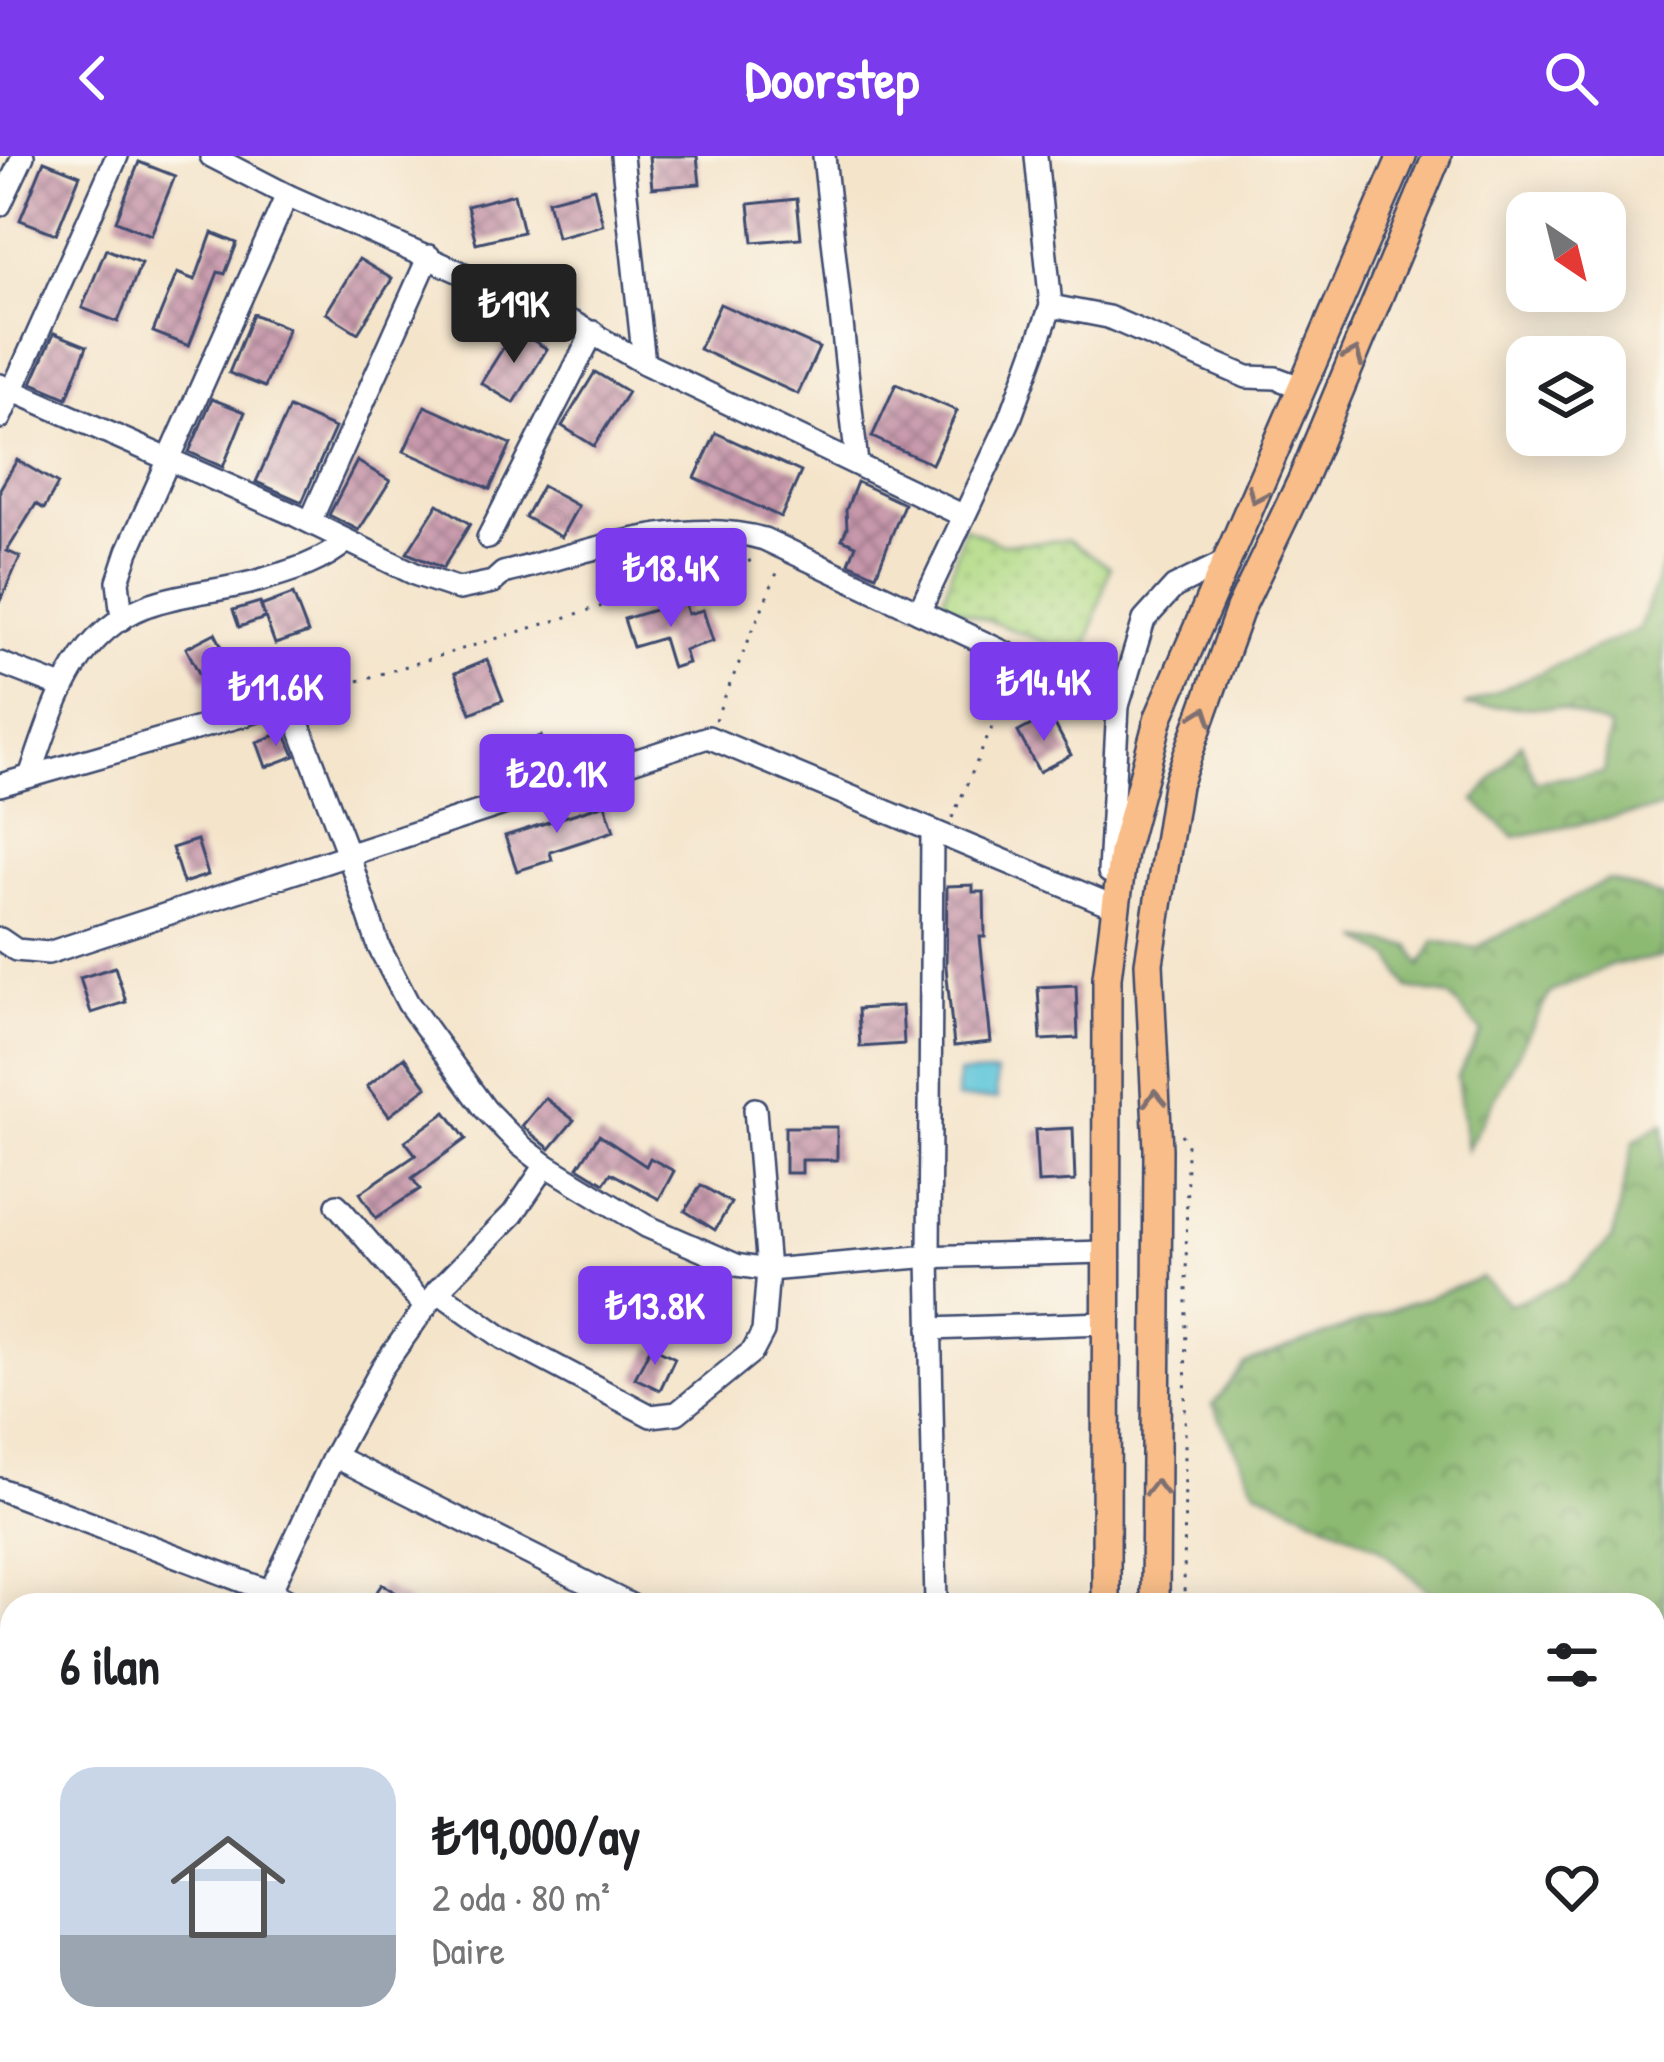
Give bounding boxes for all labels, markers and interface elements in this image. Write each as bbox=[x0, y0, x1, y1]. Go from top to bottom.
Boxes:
text: Doorstep bbox=[745, 42, 919, 115]
icon: back bbox=[60, 45, 126, 111]
icon: search bbox=[1538, 45, 1604, 111]
north arrow bbox=[1506, 192, 1626, 312]
map controls bbox=[1506, 192, 1626, 456]
pin: ₺19K bbox=[443, 264, 585, 366]
text: ₺19K bbox=[478, 276, 550, 329]
button: layers bbox=[1506, 336, 1626, 456]
one-way arrow bbox=[1340, 346, 1364, 367]
one-way arrow bbox=[1246, 483, 1270, 504]
pin: ₺18.4K bbox=[573, 528, 769, 630]
text: ₺18.4K bbox=[623, 540, 719, 593]
pin: ₺14.4K bbox=[946, 642, 1142, 744]
pin: ₺11.6K bbox=[178, 647, 374, 749]
text: ₺14.4K bbox=[997, 654, 1091, 707]
text: ₺11.6K bbox=[229, 659, 323, 712]
one-way arrow bbox=[1188, 706, 1213, 727]
pin: ₺20.1K bbox=[459, 734, 655, 836]
text: ₺20.1K bbox=[507, 746, 607, 799]
one-way arrow bbox=[1142, 1088, 1168, 1107]
pin: ₺13.8K bbox=[557, 1266, 753, 1368]
text: ₺13.8K bbox=[605, 1278, 705, 1331]
one-way arrow bbox=[1143, 1478, 1169, 1496]
text: 6 ilan bbox=[60, 1631, 160, 1700]
icon: filters bbox=[1539, 1632, 1605, 1698]
text: ₺19,000/ay bbox=[432, 1801, 640, 1870]
icon: home bbox=[156, 1815, 300, 1959]
icon: heart bbox=[1539, 1854, 1605, 1920]
text: 2 oda · 80 m² bbox=[432, 1870, 610, 1923]
text: Daire bbox=[432, 1923, 505, 1976]

